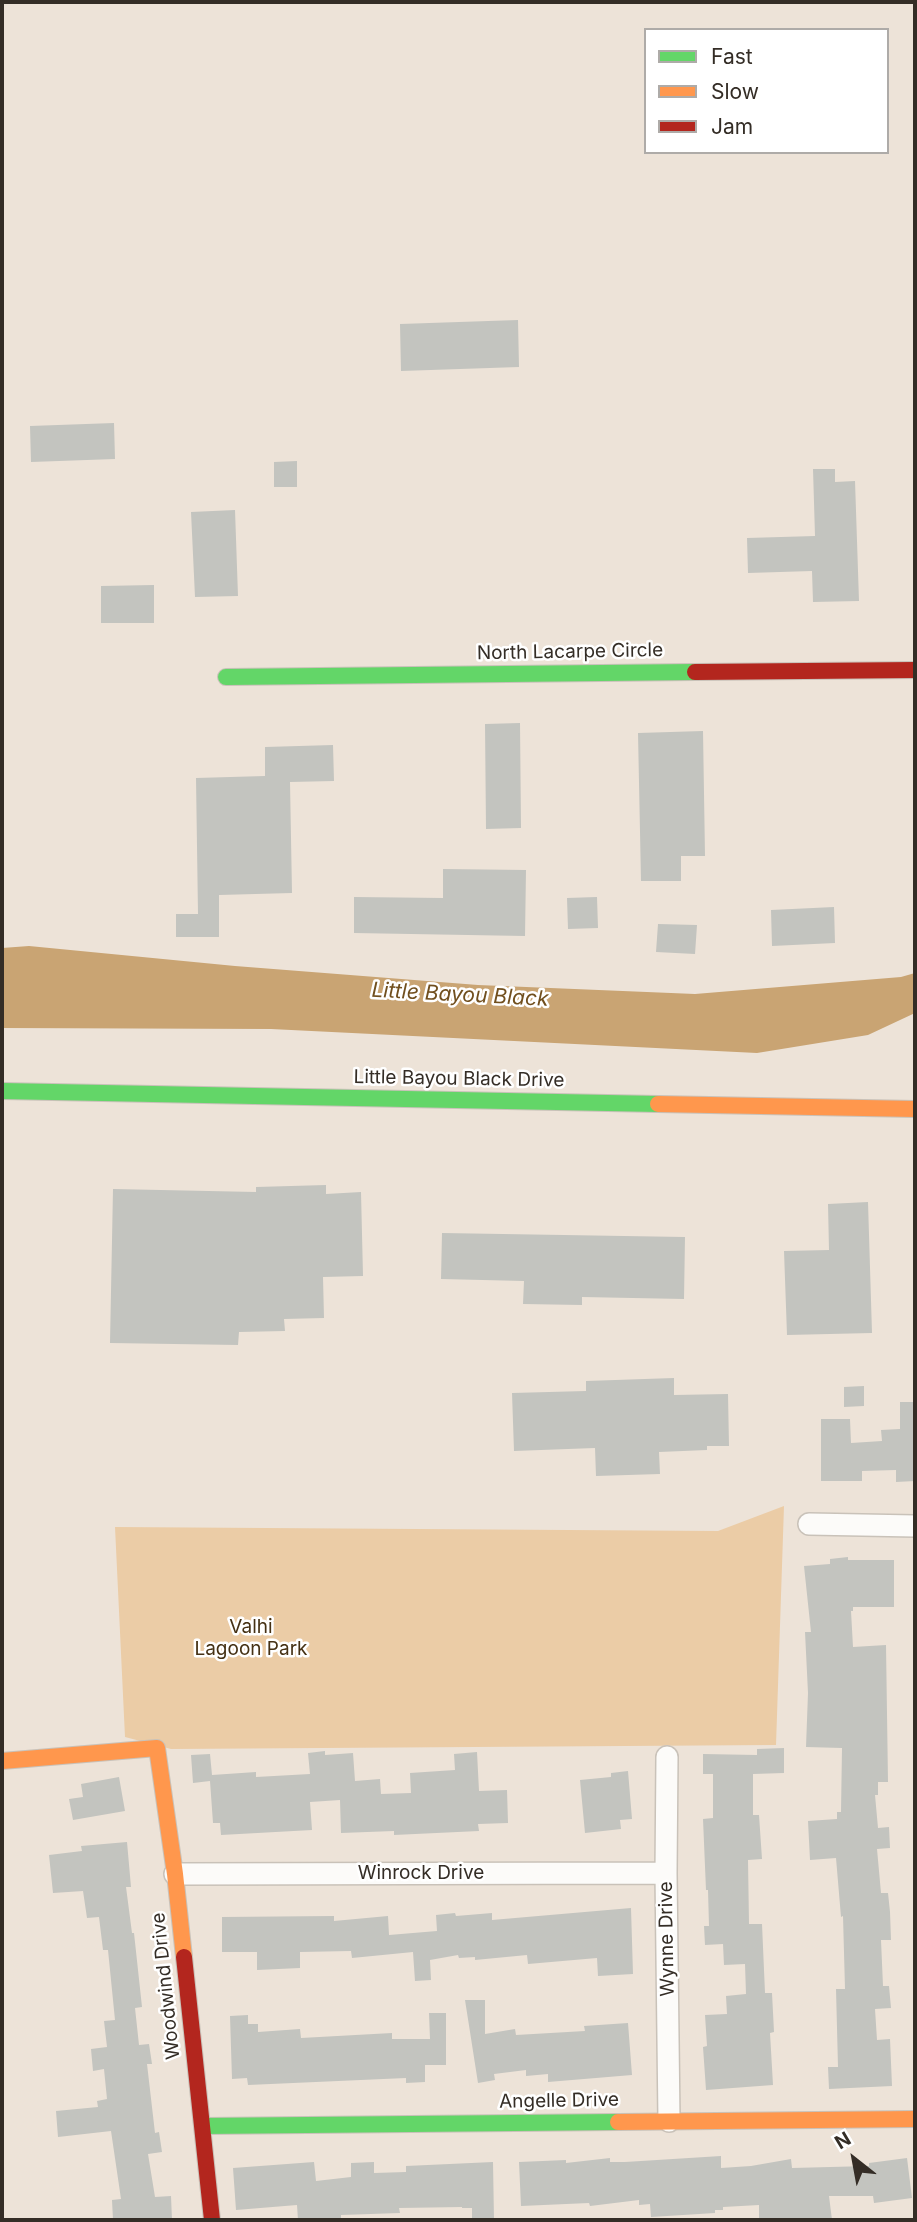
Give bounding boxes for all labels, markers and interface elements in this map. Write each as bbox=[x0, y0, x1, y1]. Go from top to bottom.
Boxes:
legend bbox=[644, 28, 889, 154]
text: Fast bbox=[711, 44, 753, 69]
text: Slow bbox=[711, 79, 759, 104]
text: Jam bbox=[711, 114, 753, 139]
street label: North Lacarpe Circle bbox=[477, 639, 663, 665]
water label: Little Bayou Black bbox=[371, 978, 549, 1012]
street label: Little Bayou Black Drive bbox=[353, 1066, 565, 1092]
park label: Valhi Lagoon Park bbox=[194, 1616, 308, 1660]
street label: Winrock Drive bbox=[358, 1862, 484, 1884]
street label: Wynne Drive bbox=[655, 1881, 679, 1997]
street label: Woodwind Drive bbox=[147, 1911, 185, 2061]
street label: Angelle Drive bbox=[499, 2089, 619, 2113]
north arrow bbox=[819, 2124, 889, 2194]
text: N bbox=[831, 2127, 855, 2154]

